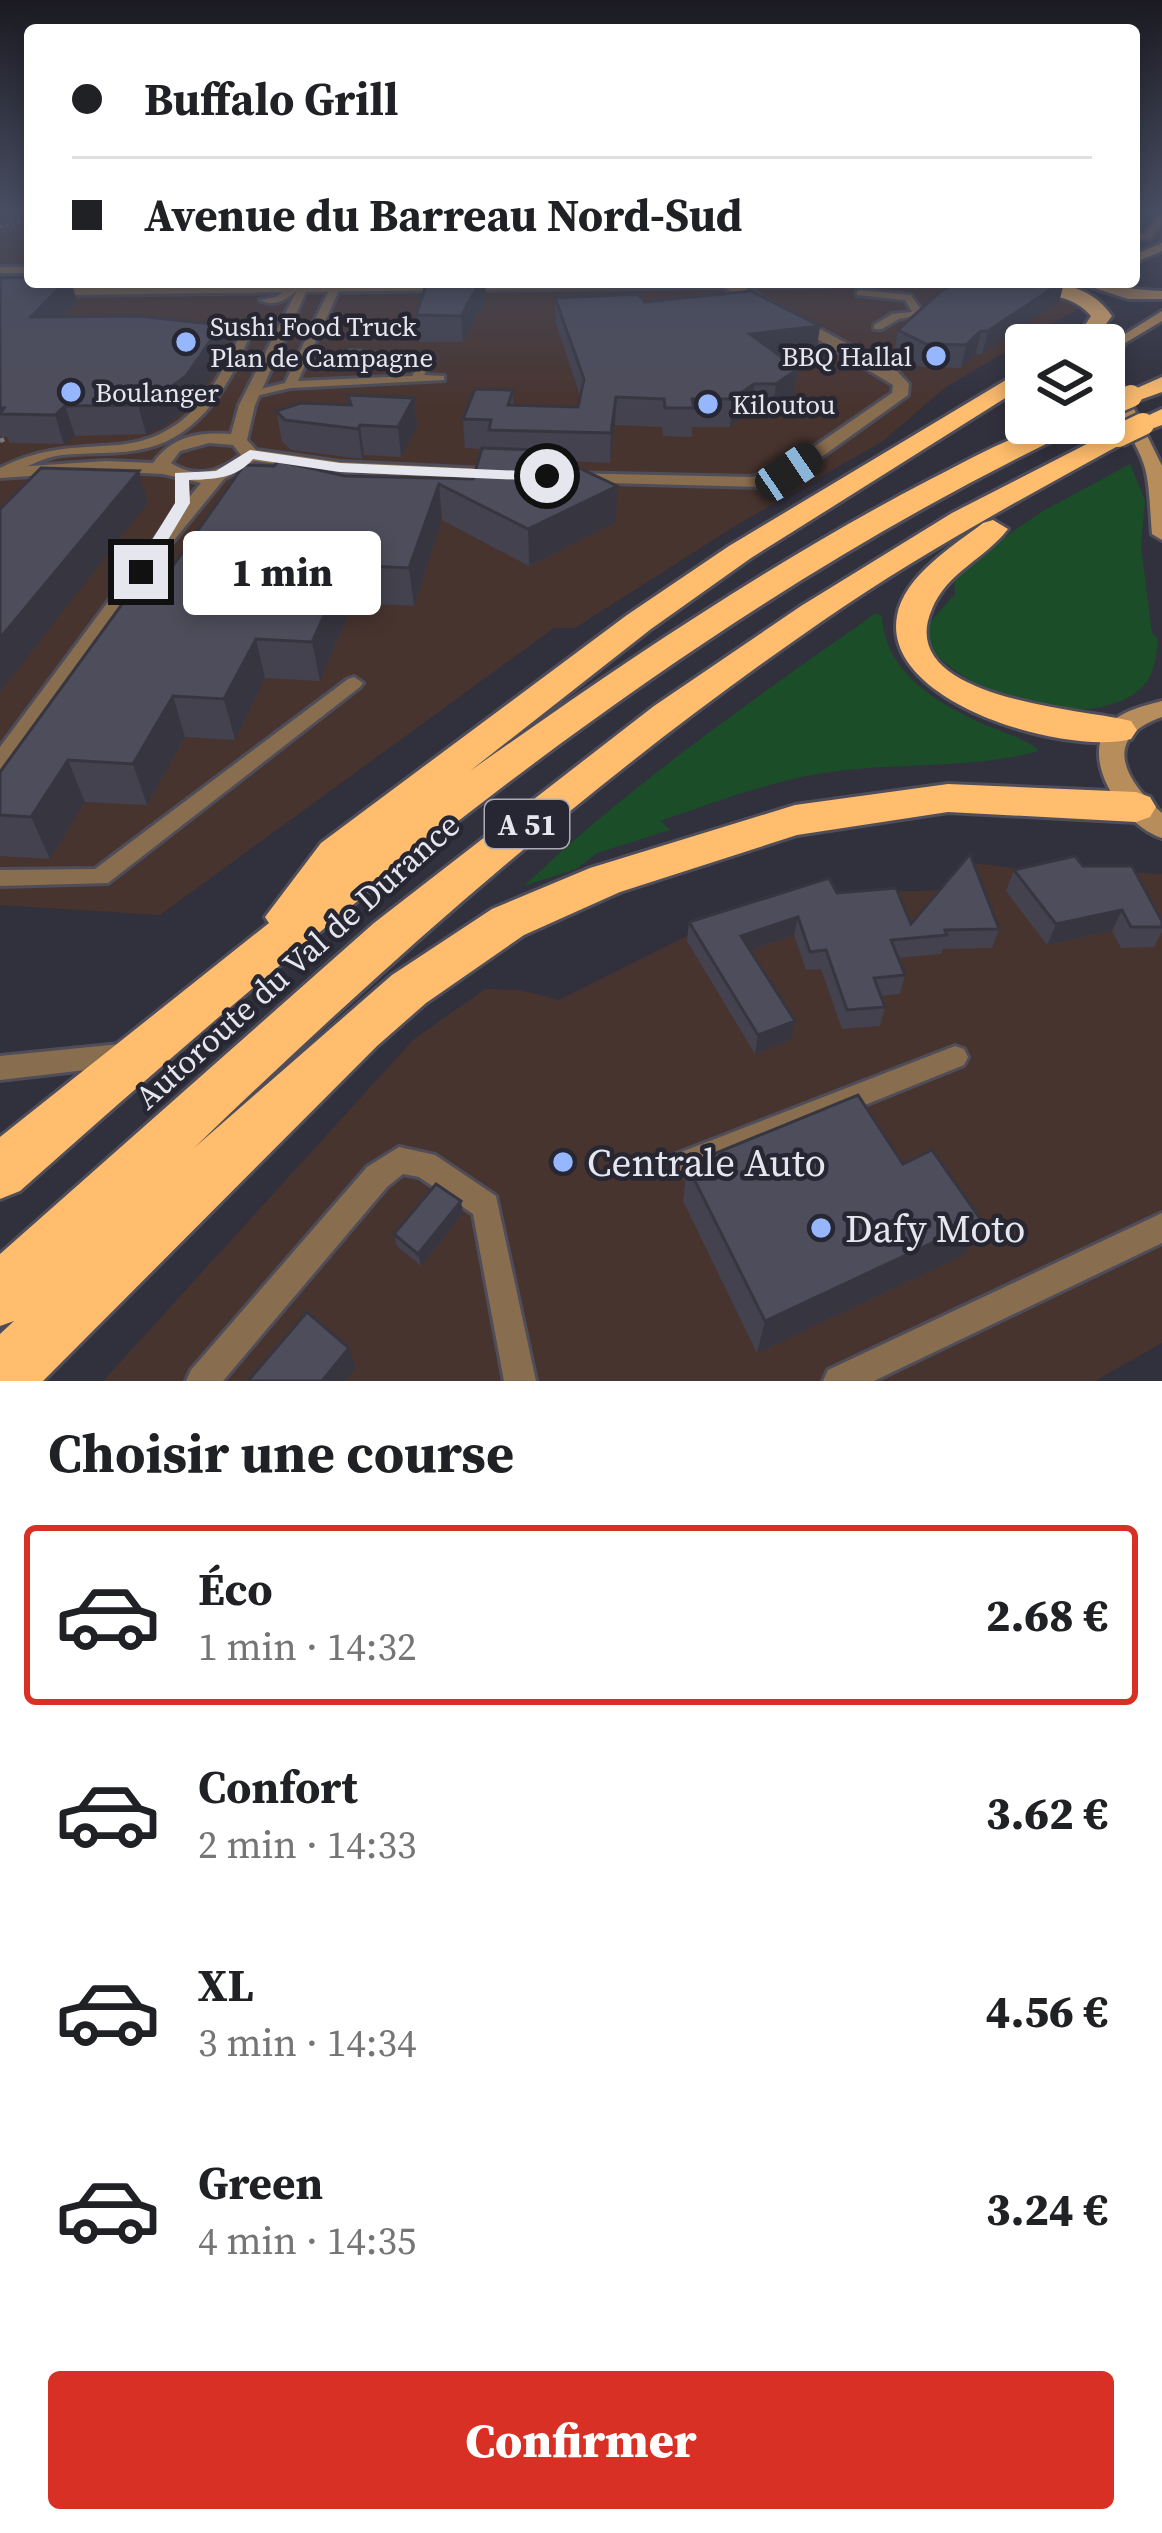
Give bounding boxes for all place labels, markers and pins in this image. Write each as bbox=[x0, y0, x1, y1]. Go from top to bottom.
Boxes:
place label: Sushi Food Truck Plan de Campagne bbox=[210, 308, 433, 376]
marker: Sushi Food Truck Plan de Campagne bbox=[173, 329, 199, 355]
place label: BBQ Hallal bbox=[781, 338, 912, 375]
marker: BBQ Hallal bbox=[923, 343, 949, 369]
place label: Boulanger bbox=[95, 374, 220, 411]
marker: Boulanger bbox=[58, 379, 84, 405]
place label: Kiloutou bbox=[732, 386, 835, 423]
marker: Kiloutou bbox=[695, 391, 721, 417]
place label: Centrale Auto bbox=[587, 1136, 826, 1189]
marker: Centrale Auto bbox=[550, 1149, 576, 1175]
place label: Dafy Moto bbox=[845, 1202, 1025, 1255]
marker: Dafy Moto bbox=[808, 1215, 834, 1241]

